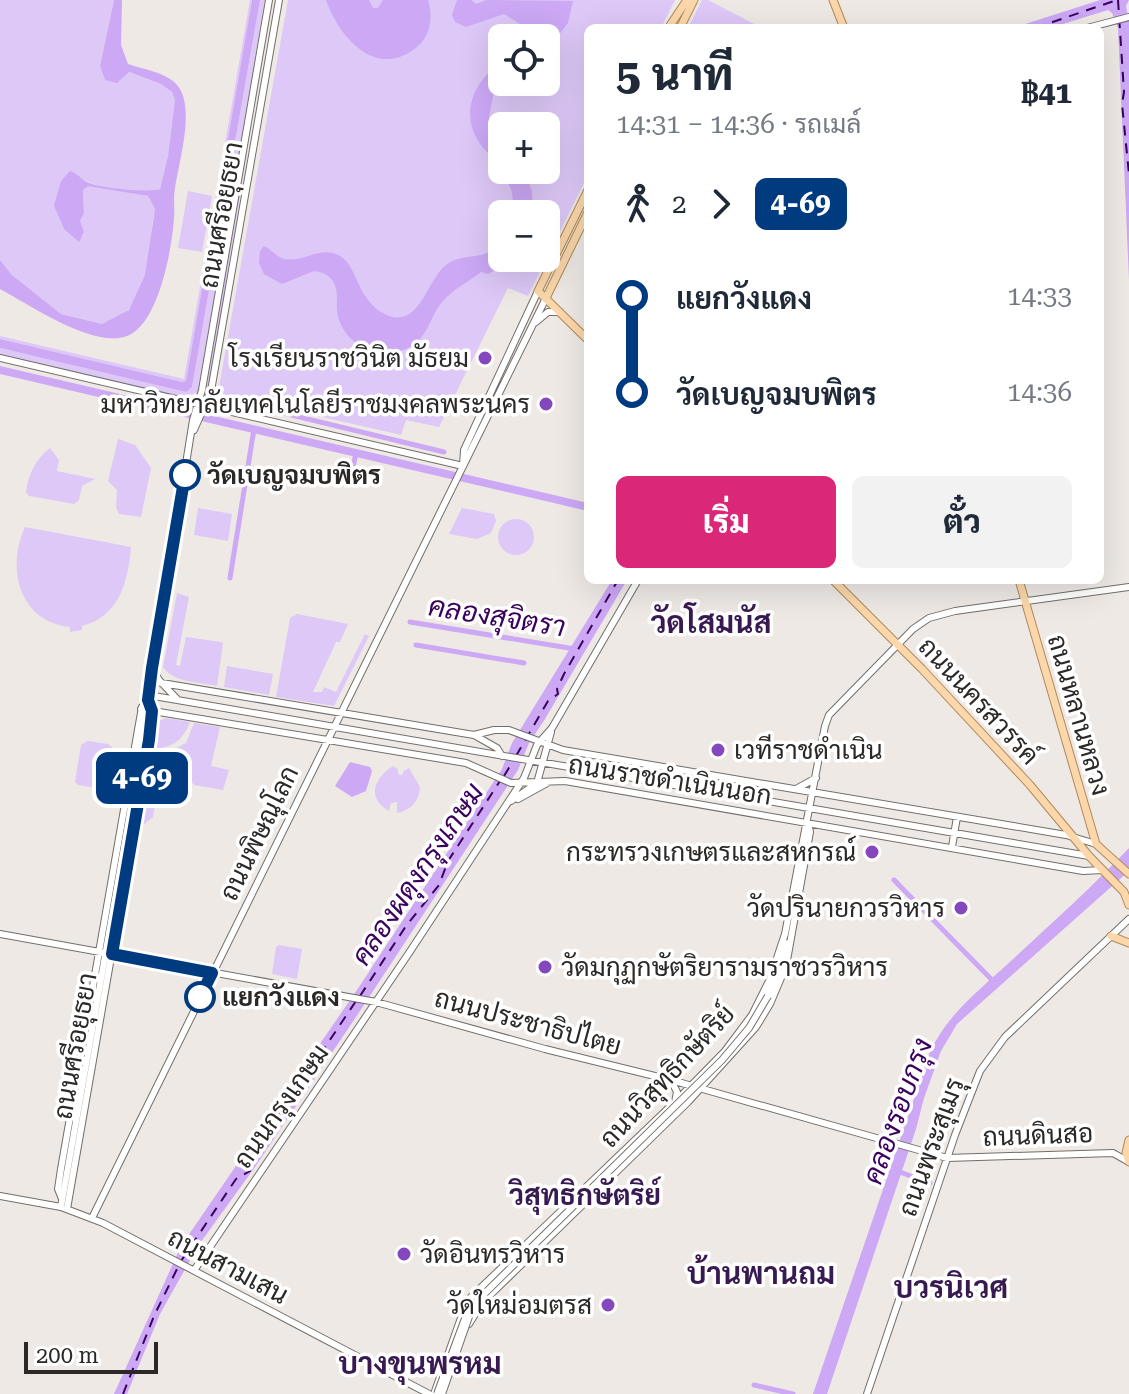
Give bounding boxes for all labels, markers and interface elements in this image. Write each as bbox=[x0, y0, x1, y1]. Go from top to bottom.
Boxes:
map controls bbox=[488, 24, 560, 272]
button: locate bbox=[488, 24, 560, 96]
text: 5 นาที bbox=[616, 49, 733, 101]
text: ฿41 bbox=[1022, 75, 1072, 110]
text: 14:31 – 14:36 · รถเมล์ bbox=[616, 109, 861, 139]
button: + bbox=[488, 112, 560, 184]
street label: ถนนศรีอยุธยา bbox=[192, 139, 252, 291]
icon: walk bbox=[616, 182, 660, 226]
icon: forward bbox=[699, 182, 743, 226]
text: 4-69 bbox=[771, 187, 831, 220]
text: 2 bbox=[672, 189, 687, 219]
button: − bbox=[488, 200, 560, 272]
text: แยกวังแดง bbox=[676, 281, 812, 316]
text: 14:33 bbox=[1007, 281, 1072, 311]
place label: โรงเรียนราชวินิต มัธยม bbox=[227, 342, 469, 373]
marker: โรงเรียนราชวินิต มัธยม bbox=[476, 349, 494, 367]
text: วัดเบญจมบพิตร bbox=[676, 377, 877, 412]
text: 14:36 bbox=[1007, 377, 1072, 407]
place label: มหาวิทยาลัยเทคโนโลยีราชมงคลพระนคร bbox=[101, 388, 530, 419]
marker: มหาวิทยาลัยเทคโนโลยีราชมงคลพระนคร bbox=[537, 395, 555, 413]
marker: วัดเบญจมบพิตร bbox=[170, 460, 200, 490]
place label: วัดเบญจมบพิตร bbox=[207, 460, 381, 491]
button: เริ่ม bbox=[616, 476, 836, 568]
button: ตั๋ว bbox=[852, 476, 1072, 568]
water label: คลองสุจิตรา bbox=[426, 589, 568, 647]
district label: วัดโสมนัส bbox=[650, 602, 772, 640]
street label: ถนนนครสวรรค์ bbox=[913, 630, 1047, 771]
street label: ถนนหลานหลวง bbox=[1042, 631, 1116, 799]
place label: เวทีราชดำเนิน bbox=[734, 734, 883, 765]
marker: เวทีราชดำเนิน bbox=[709, 741, 727, 759]
street label: ถนนราชดำเนินนอก bbox=[566, 749, 774, 811]
line badge: 4-69 bbox=[86, 752, 198, 804]
street label: ถนนพิษณุโลก bbox=[213, 760, 307, 907]
text: 4-69 bbox=[112, 761, 172, 794]
water label: คลองผดุงกรุงเกษม bbox=[344, 777, 493, 973]
place label: กระทรวงเกษตรและสหกรณ์ bbox=[566, 835, 856, 867]
marker: กระทรวงเกษตรและสหกรณ์ bbox=[863, 843, 881, 861]
place label: วัดปรินายกวรวิหาร bbox=[747, 892, 945, 923]
marker: วัดปรินายกวรวิหาร bbox=[952, 899, 970, 917]
place label: วัดมกุฏกษัตริยารามราชวรวิหาร bbox=[561, 951, 888, 985]
marker: วัดมกุฏกษัตริยารามราชวรวิหาร bbox=[536, 958, 554, 976]
street label: ถนนศรีอยุธยา bbox=[46, 970, 106, 1122]
marker: แยกวังแดง bbox=[185, 982, 215, 1012]
place label: แยกวังแดง bbox=[222, 982, 340, 1012]
street label: ถนนประชาธิปไตย bbox=[431, 982, 625, 1061]
street label: ถนนวิสุทธิกษัตริย์ bbox=[592, 997, 743, 1155]
water label: คลองรอบกรุง bbox=[856, 1034, 942, 1190]
street label: ถนนกรุงเกษม bbox=[227, 1038, 337, 1175]
street label: ถนนพระสุเมรุ bbox=[892, 1074, 973, 1221]
street label: ถนนดินสอ bbox=[982, 1118, 1094, 1152]
district label: วิสุทธิกษัตริย์ bbox=[508, 1176, 662, 1215]
street label: ถนนสามเสน bbox=[163, 1222, 293, 1310]
place label: วัดอินทรวิหาร bbox=[420, 1238, 565, 1269]
marker: วัดอินทรวิหาร bbox=[395, 1245, 413, 1263]
district label: บ้านพานถม bbox=[687, 1254, 835, 1291]
district label: บวรนิเวศ bbox=[894, 1270, 1008, 1305]
place label: วัดใหม่อมตรส bbox=[446, 1289, 592, 1320]
marker: วัดใหม่อมตรส bbox=[599, 1296, 617, 1314]
scale bar bbox=[24, 1338, 158, 1374]
text: 200 m bbox=[36, 1343, 99, 1368]
district label: บางขุนพรหม bbox=[338, 1346, 502, 1385]

